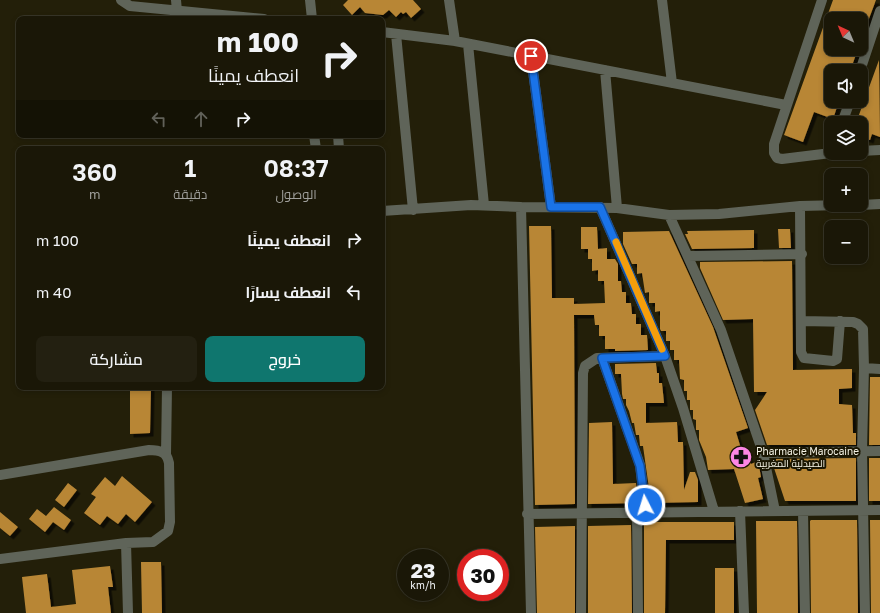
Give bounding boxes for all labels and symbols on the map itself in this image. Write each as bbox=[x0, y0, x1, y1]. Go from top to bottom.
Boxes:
north arrow bbox=[824, 12, 868, 56]
pin bbox=[514, 39, 548, 73]
pharmacy icon: Pharmacie Marocaine الصيدلية المغربية bbox=[728, 444, 754, 470]
place label: Pharmacie Marocaine الصيدلية المغربية bbox=[756, 445, 859, 469]
position arrow bbox=[624, 484, 666, 526]
speed limit sign: 30 bbox=[457, 549, 509, 601]

